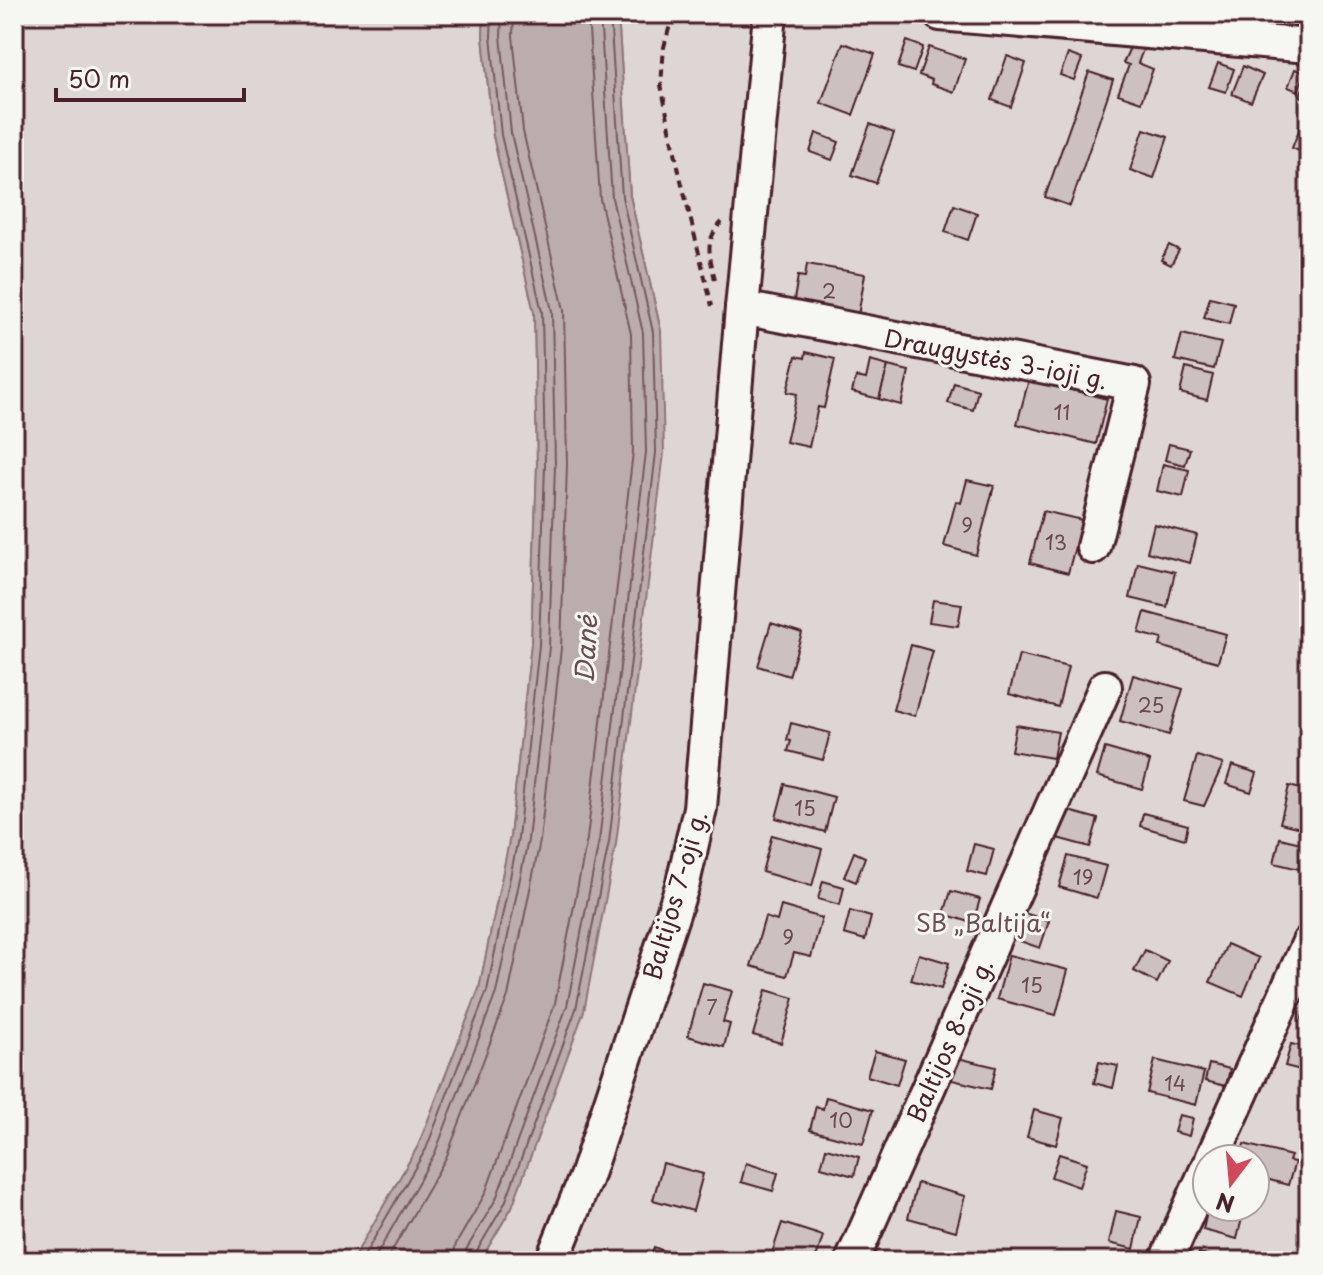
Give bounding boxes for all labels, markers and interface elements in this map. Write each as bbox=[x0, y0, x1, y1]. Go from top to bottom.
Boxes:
scale bar bbox=[56, 52, 244, 102]
text: 50 m bbox=[68, 60, 130, 96]
house number: 2 bbox=[822, 276, 836, 306]
street label: Draugystės 3-ioji g. bbox=[881, 319, 1111, 397]
house number: 11 bbox=[1054, 397, 1070, 427]
house number: 9 bbox=[961, 510, 973, 540]
house number: 13 bbox=[1045, 527, 1067, 557]
water label: Danė bbox=[564, 613, 606, 684]
house number: 25 bbox=[1138, 690, 1164, 720]
house number: 15 bbox=[794, 793, 816, 823]
street label: Baltijos 7-oji g. bbox=[633, 806, 715, 984]
house number: 19 bbox=[1073, 862, 1093, 892]
park label: SB „Baltija“ bbox=[916, 904, 1050, 940]
house number: 9 bbox=[782, 922, 794, 952]
street label: Baltijos 8-oji g. bbox=[897, 952, 1001, 1128]
house number: 15 bbox=[1021, 970, 1043, 1000]
house number: 7 bbox=[706, 992, 718, 1022]
house number: 14 bbox=[1164, 1068, 1186, 1098]
house number: 10 bbox=[829, 1105, 853, 1135]
north arrow bbox=[1191, 1143, 1271, 1223]
text: N bbox=[1212, 1185, 1238, 1222]

